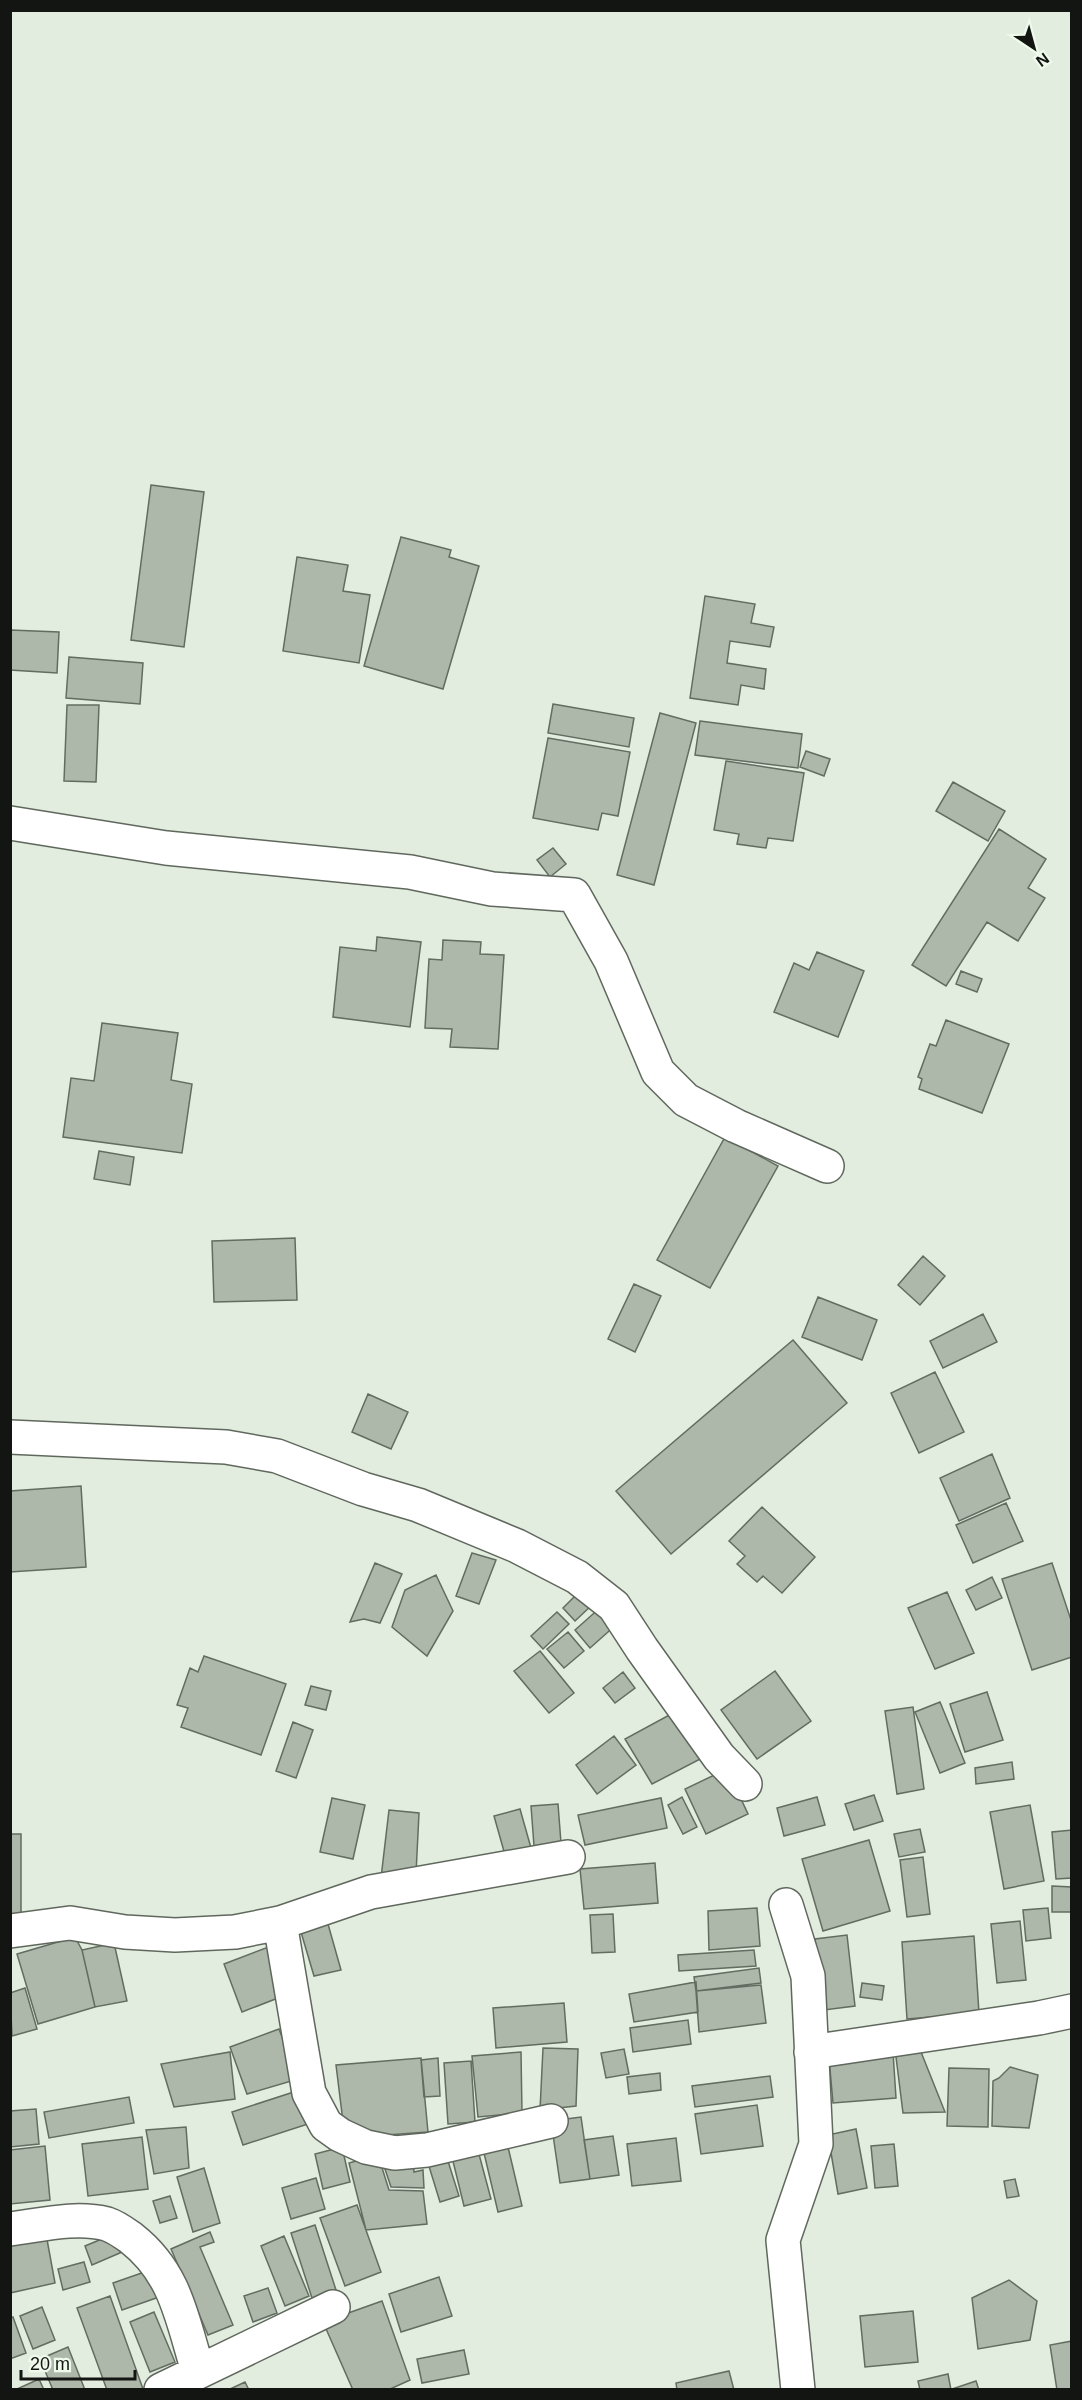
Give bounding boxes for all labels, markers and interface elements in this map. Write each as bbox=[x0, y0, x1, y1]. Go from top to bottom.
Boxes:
north arrow bbox=[1004, 18, 1064, 78]
text: N bbox=[1033, 49, 1052, 70]
scale bar bbox=[21, 2343, 135, 2381]
text: 20 m bbox=[30, 2354, 70, 2374]

